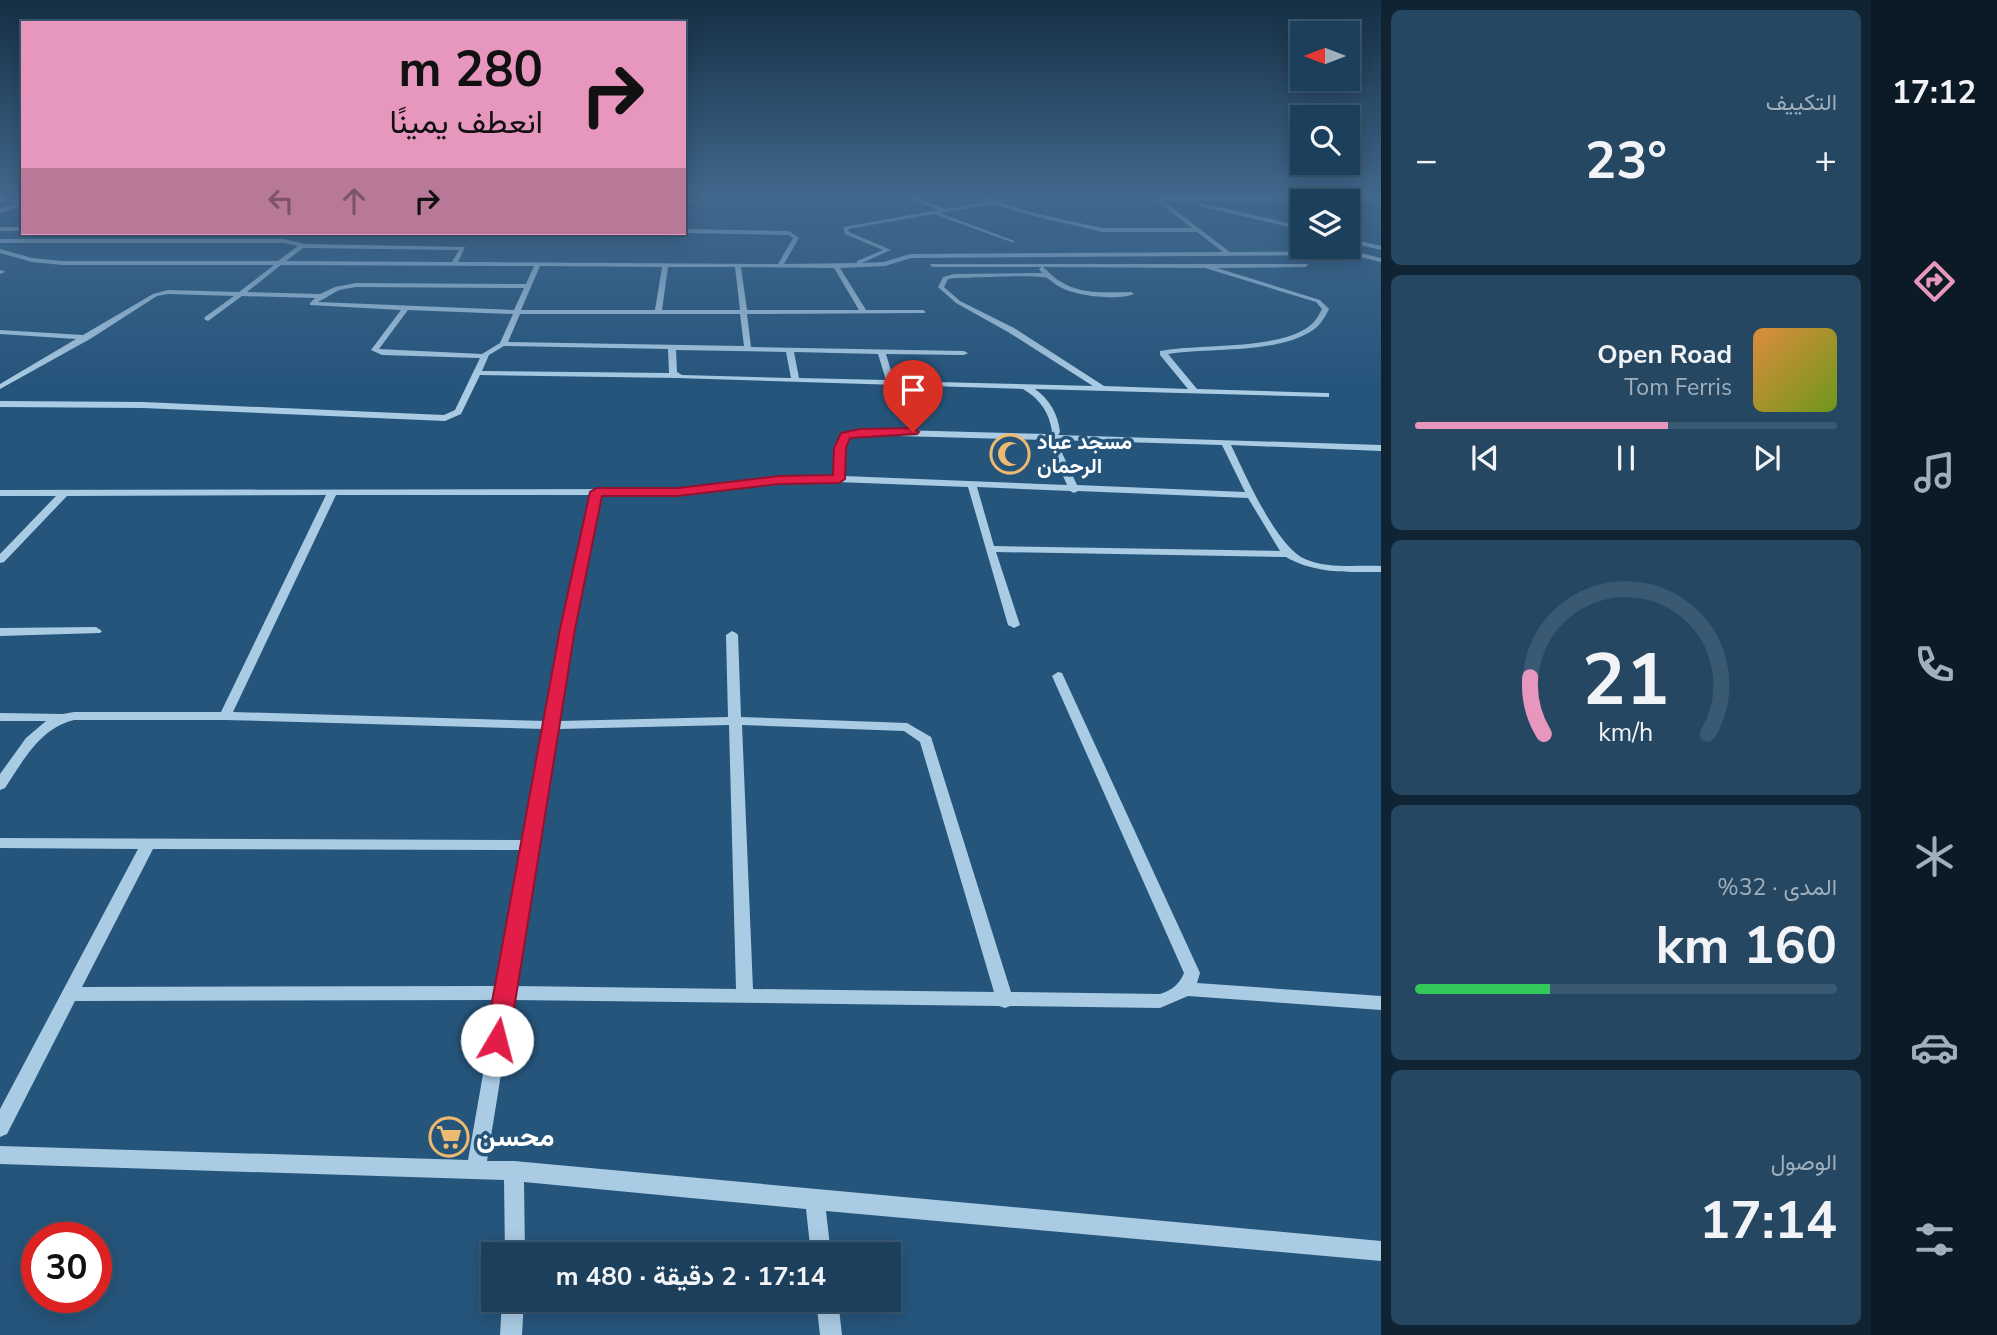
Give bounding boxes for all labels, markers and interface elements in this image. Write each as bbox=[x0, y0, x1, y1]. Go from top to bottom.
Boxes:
north arrow bbox=[1290, 21, 1360, 91]
map controls bbox=[1290, 21, 1360, 259]
text: 280 m bbox=[399, 36, 543, 103]
icon: right bbox=[567, 49, 658, 140]
text: 17:12 bbox=[1892, 71, 1976, 114]
text: التكييف bbox=[1766, 87, 1837, 118]
text: انعطف يمينًا bbox=[390, 101, 543, 144]
button: search bbox=[1290, 105, 1360, 175]
text: 23° bbox=[1585, 125, 1667, 196]
text: − bbox=[1415, 135, 1438, 186]
text: + bbox=[1814, 135, 1837, 186]
icon: left bbox=[262, 182, 300, 220]
icon: ahead bbox=[335, 182, 373, 220]
icon: right bbox=[408, 182, 446, 220]
button: layers bbox=[1290, 189, 1360, 259]
icon: directions bbox=[1910, 257, 1959, 306]
text: Open Road bbox=[1597, 337, 1732, 372]
pin bbox=[883, 360, 943, 432]
icon: arrive bbox=[894, 371, 932, 409]
text: Tom Ferris bbox=[1624, 372, 1732, 403]
place label: مسجد عباد الرحمان bbox=[1037, 428, 1132, 480]
mosque icon: مسجد عباد الرحمان bbox=[989, 433, 1031, 475]
icon: previous bbox=[1466, 439, 1504, 477]
icon: pause bbox=[1607, 439, 1645, 477]
icon: next bbox=[1748, 439, 1786, 477]
icon: music bbox=[1910, 448, 1959, 497]
text: 21 bbox=[1582, 630, 1670, 730]
icon: phone bbox=[1910, 640, 1959, 689]
text: km/h bbox=[1598, 715, 1654, 749]
icon: climate bbox=[1910, 832, 1959, 881]
text: المدى · 32% bbox=[1717, 872, 1837, 903]
text: 160 km bbox=[1656, 910, 1837, 981]
position arrow bbox=[460, 1003, 534, 1077]
icon: car bbox=[1910, 1023, 1959, 1072]
supermarket icon: محسن bbox=[428, 1116, 470, 1158]
place label: محسن bbox=[476, 1118, 554, 1156]
text: الوصول bbox=[1771, 1147, 1837, 1178]
text: 17:14 bbox=[1699, 1185, 1837, 1256]
icon: filters bbox=[1910, 1215, 1959, 1264]
speed limit sign: 30 bbox=[21, 1222, 112, 1313]
text: 17:14 · 2 دقيقة · 480 m bbox=[556, 1259, 826, 1294]

